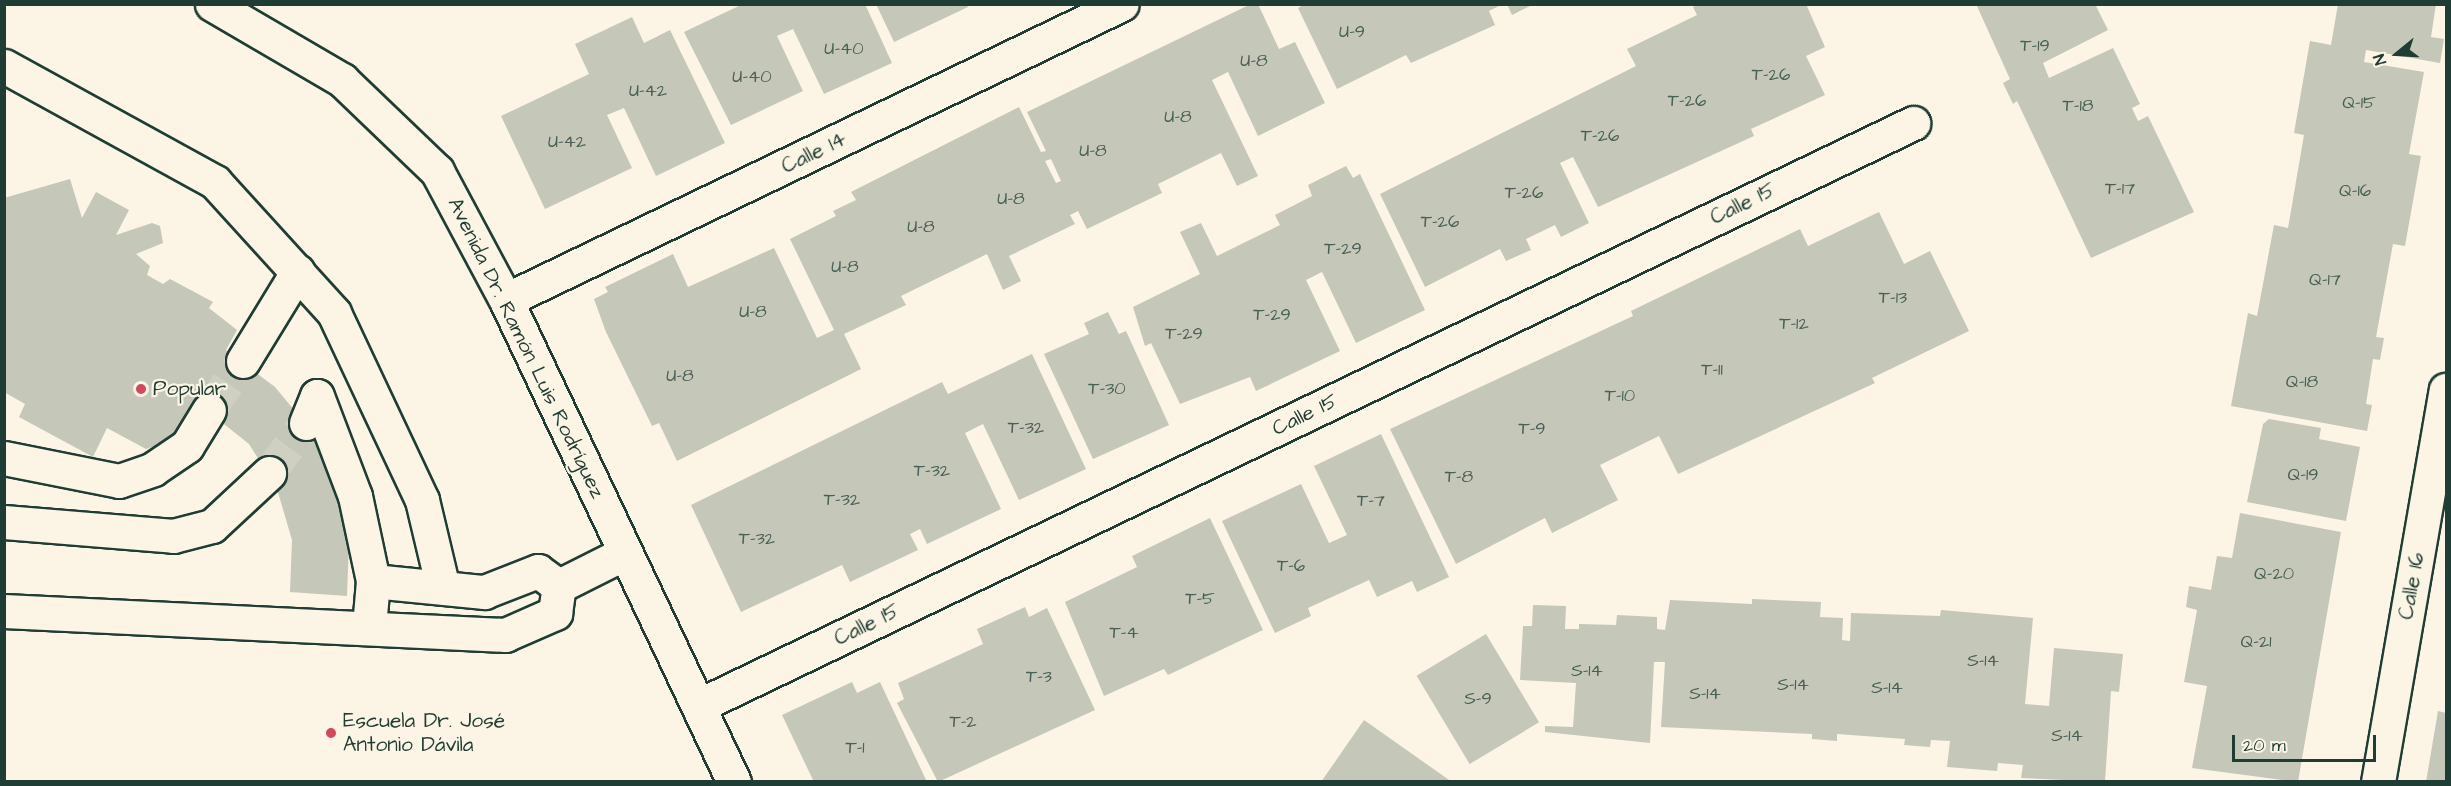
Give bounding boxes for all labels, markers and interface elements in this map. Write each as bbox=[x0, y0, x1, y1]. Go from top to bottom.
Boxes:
house number: U-9 bbox=[1339, 21, 1365, 43]
north arrow bbox=[2367, 24, 2427, 84]
house number: T-19 bbox=[2020, 35, 2050, 57]
house number: U-40 bbox=[824, 38, 864, 60]
house number: U-8 bbox=[1240, 50, 1268, 72]
text: N bbox=[2368, 51, 2392, 68]
house number: T-26 bbox=[1752, 64, 1790, 86]
house number: U-40 bbox=[732, 66, 772, 88]
house number: U-42 bbox=[629, 80, 667, 102]
house number: T-26 bbox=[1668, 90, 1706, 112]
house number: Q-15 bbox=[2342, 92, 2376, 114]
house number: T-18 bbox=[2063, 95, 2093, 117]
house number: U-8 bbox=[1164, 106, 1192, 128]
house number: T-26 bbox=[1581, 125, 1619, 147]
street label: Calle 14 bbox=[778, 127, 850, 179]
house number: U-42 bbox=[548, 131, 586, 153]
house number: U-8 bbox=[1079, 140, 1107, 162]
street label: Calle 15 bbox=[1706, 177, 1780, 231]
house number: T-17 bbox=[2105, 178, 2135, 200]
house number: Q-16 bbox=[2339, 180, 2371, 202]
house number: T-26 bbox=[1505, 182, 1543, 204]
house number: U-8 bbox=[997, 188, 1025, 210]
street label: Avenida Dr. Ramón Luis Rodríguez bbox=[442, 194, 610, 502]
house number: T-26 bbox=[1421, 211, 1459, 233]
house number: U-8 bbox=[907, 216, 935, 238]
house number: T-29 bbox=[1324, 238, 1362, 260]
house number: U-8 bbox=[831, 256, 859, 278]
house number: Q-17 bbox=[2309, 269, 2341, 291]
house number: T-13 bbox=[1879, 287, 1907, 309]
house number: U-8 bbox=[739, 301, 767, 323]
house number: T-29 bbox=[1253, 304, 1291, 326]
house number: T-12 bbox=[1779, 313, 1809, 335]
house number: T-29 bbox=[1165, 323, 1203, 345]
house number: T-11 bbox=[1701, 359, 1723, 381]
house number: U-8 bbox=[666, 365, 694, 387]
house number: Q-18 bbox=[2286, 371, 2318, 393]
place label: Popular bbox=[153, 376, 226, 402]
house number: T-30 bbox=[1088, 378, 1126, 400]
marker: Popular bbox=[134, 382, 148, 396]
house number: T-10 bbox=[1605, 385, 1635, 407]
street label: Calle 15 bbox=[1268, 388, 1342, 442]
house number: T-32 bbox=[1008, 417, 1044, 439]
house number: T-9 bbox=[1518, 418, 1546, 440]
house number: T-32 bbox=[914, 460, 950, 482]
house number: Q-19 bbox=[2288, 464, 2318, 486]
house number: T-8 bbox=[1445, 466, 1473, 488]
house number: T-32 bbox=[824, 489, 860, 511]
house number: T-7 bbox=[1357, 490, 1385, 512]
house number: T-32 bbox=[739, 528, 775, 550]
street label: Calle 16 bbox=[2394, 550, 2430, 622]
house number: T-6 bbox=[1277, 555, 1305, 577]
house number: Q-20 bbox=[2254, 563, 2294, 585]
house number: T-5 bbox=[1185, 588, 1215, 610]
street label: Calle 15 bbox=[830, 598, 904, 652]
house number: T-4 bbox=[1109, 622, 1139, 644]
house number: Q-21 bbox=[2240, 631, 2272, 653]
house number: S-14 bbox=[1967, 650, 1999, 672]
house number: S-14 bbox=[1571, 660, 1603, 682]
house number: T-3 bbox=[1026, 666, 1052, 688]
house number: S-14 bbox=[1777, 674, 1809, 696]
house number: S-14 bbox=[1871, 677, 1903, 699]
house number: S-14 bbox=[1689, 683, 1721, 705]
house number: S-9 bbox=[1464, 688, 1492, 710]
place label: Escuela Dr. José Antonio Dávila bbox=[343, 708, 505, 758]
house number: T-2 bbox=[949, 711, 977, 733]
scale bar bbox=[2235, 723, 2379, 761]
house number: S-14 bbox=[2051, 725, 2083, 747]
marker: Escuela Dr. José Antonio Dávila bbox=[324, 726, 338, 740]
text: 20 m bbox=[2243, 733, 2286, 758]
house number: T-1 bbox=[845, 737, 865, 759]

